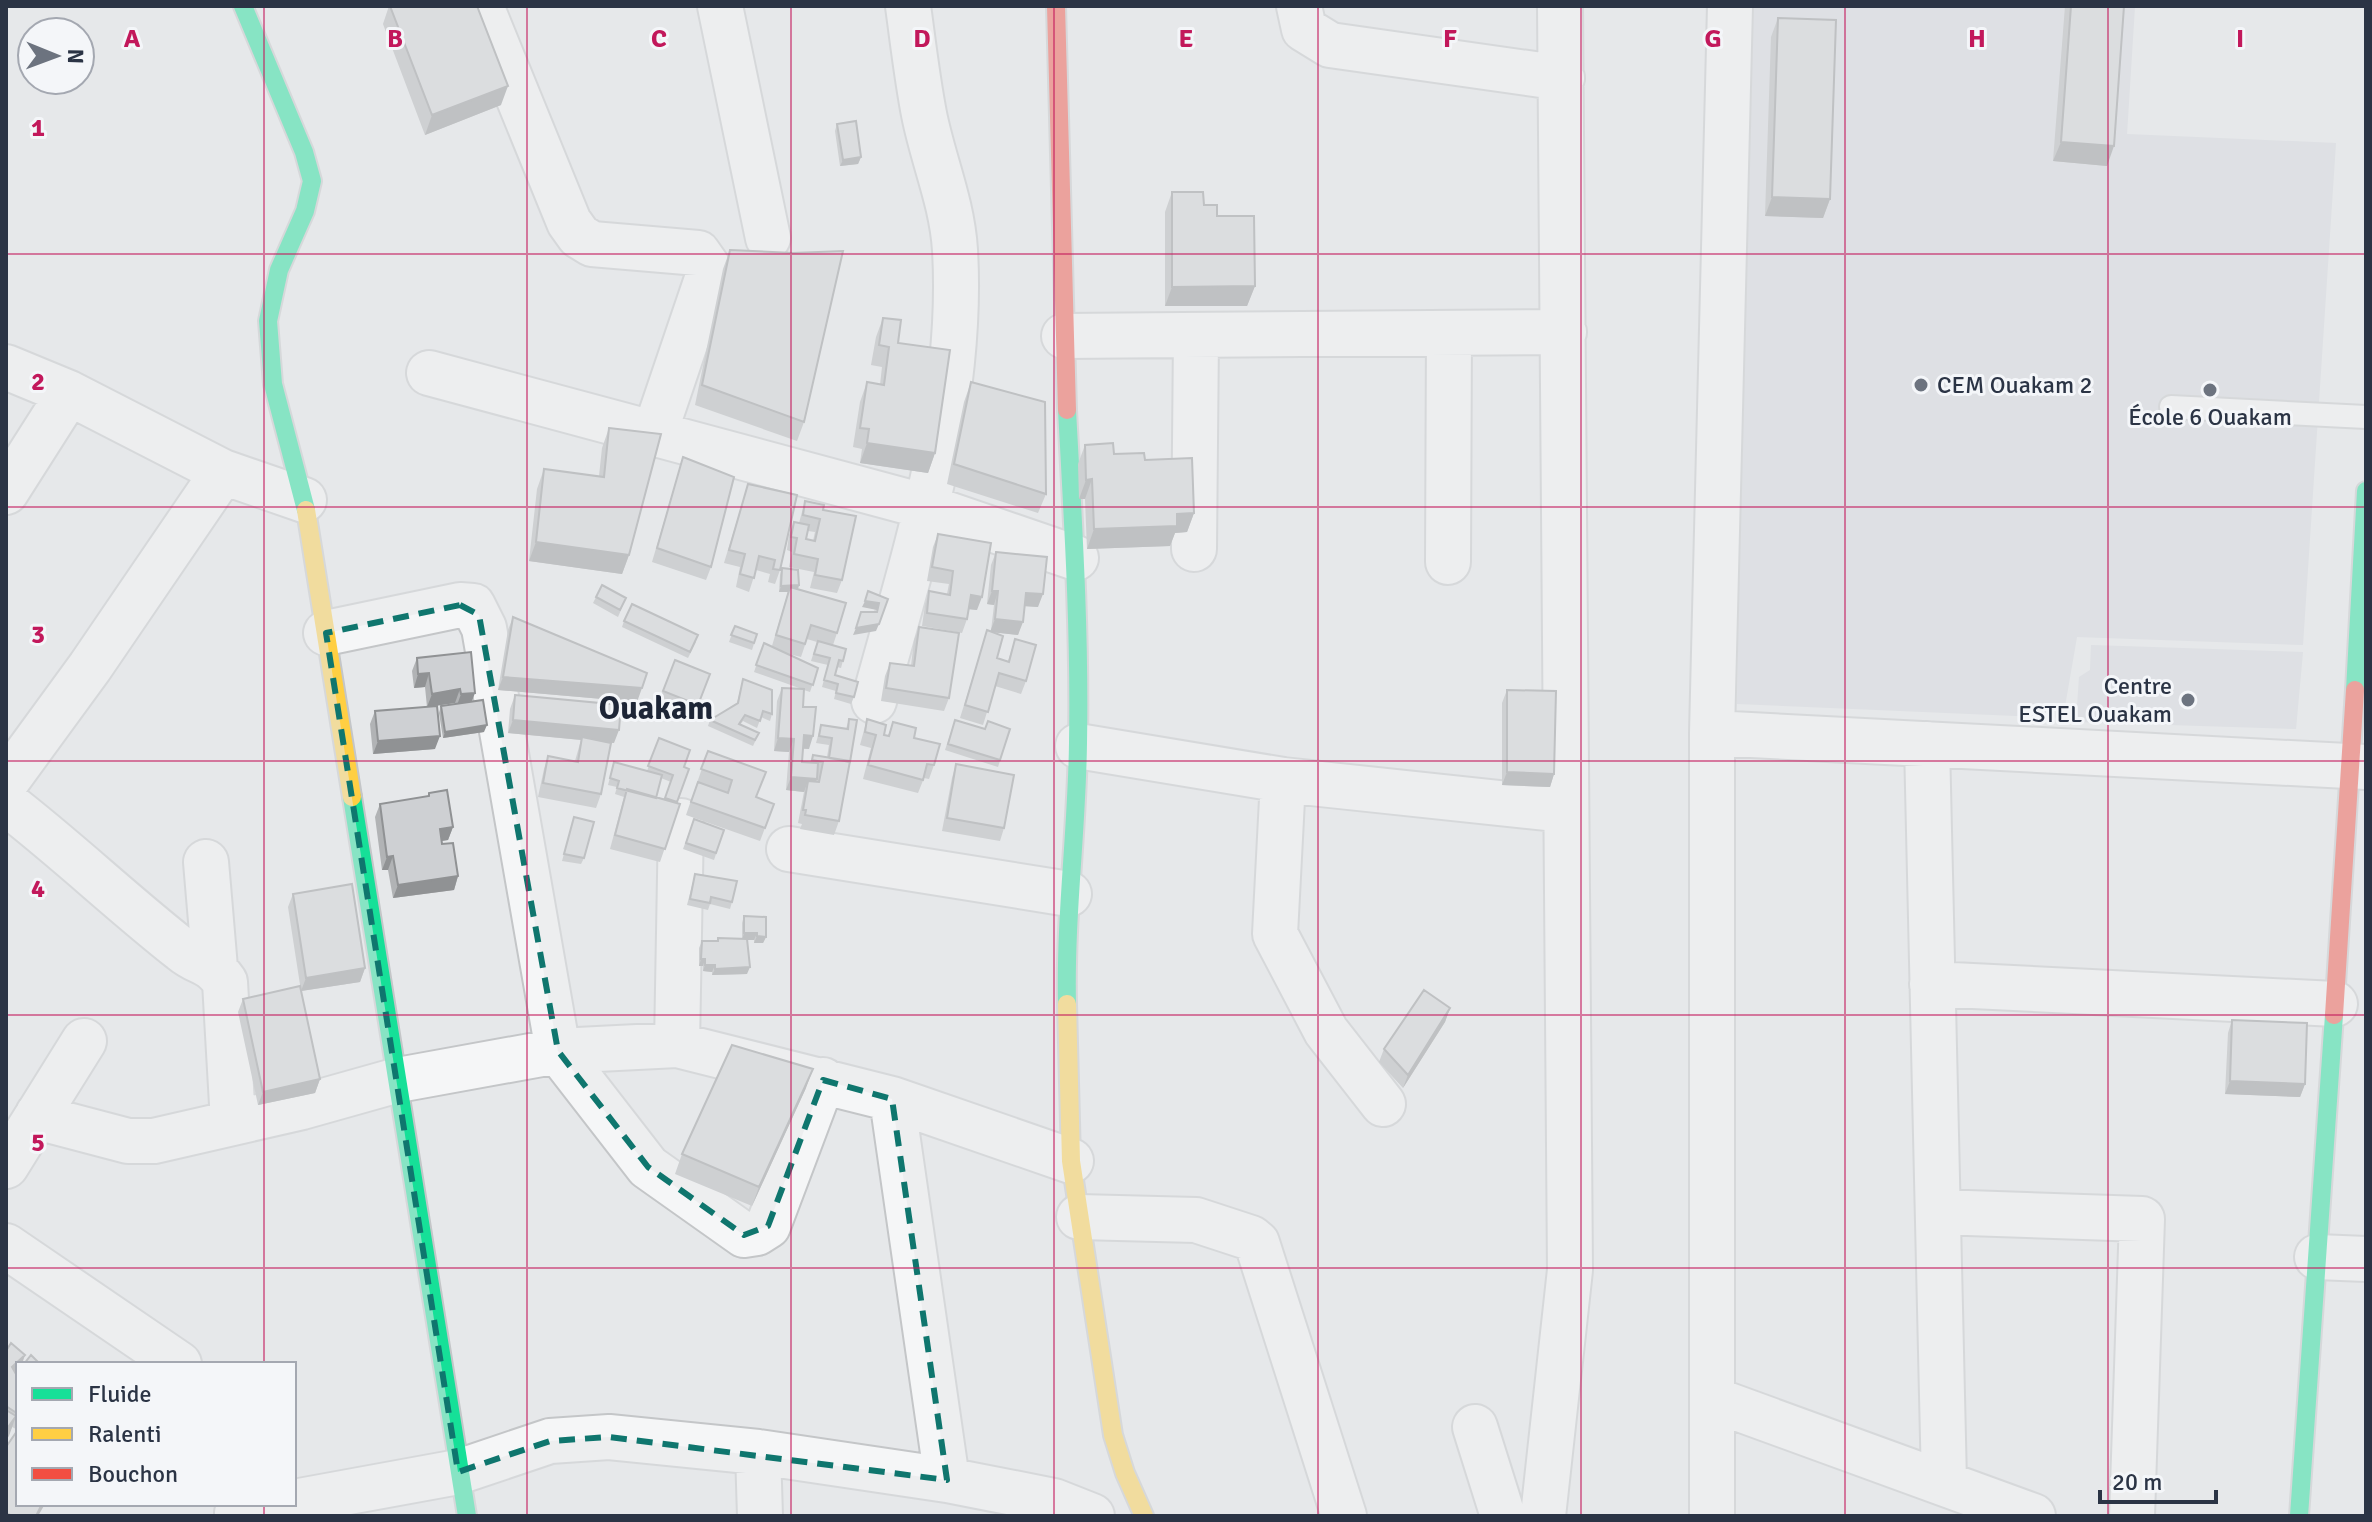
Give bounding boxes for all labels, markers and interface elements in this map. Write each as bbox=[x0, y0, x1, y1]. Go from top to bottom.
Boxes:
north arrow bbox=[16, 16, 96, 96]
text: A bbox=[124, 23, 141, 55]
text: B bbox=[387, 23, 403, 55]
text: C bbox=[651, 23, 667, 55]
text: D bbox=[913, 23, 931, 55]
text: E bbox=[1179, 23, 1193, 55]
text: F bbox=[1443, 23, 1457, 55]
text: G bbox=[1704, 23, 1722, 55]
text: H bbox=[1968, 23, 1986, 55]
text: I bbox=[2236, 23, 2244, 55]
text: N bbox=[62, 48, 89, 64]
text: 1 bbox=[31, 112, 45, 144]
text: 2 bbox=[31, 366, 45, 398]
place label: CEM Ouakam 2 bbox=[1937, 370, 2092, 400]
marker: CEM Ouakam 2 bbox=[1912, 376, 1930, 394]
marker: École 6 Ouakam bbox=[2201, 381, 2219, 399]
place label: École 6 Ouakam bbox=[2128, 402, 2292, 432]
text: 3 bbox=[31, 619, 45, 651]
place label: Centre ESTEL Ouakam bbox=[2018, 671, 2172, 729]
district label: Ouakam bbox=[599, 689, 713, 728]
marker: Centre ESTEL Ouakam bbox=[2179, 691, 2197, 709]
text: 4 bbox=[31, 873, 45, 905]
text: 5 bbox=[31, 1127, 45, 1159]
legend bbox=[16, 1362, 296, 1506]
text: Fluide bbox=[88, 1379, 152, 1409]
text: Ralenti bbox=[88, 1419, 161, 1449]
scale bar bbox=[2100, 1454, 2216, 1504]
text: Bouchon bbox=[88, 1459, 178, 1489]
text: 20 m bbox=[2112, 1467, 2162, 1497]

